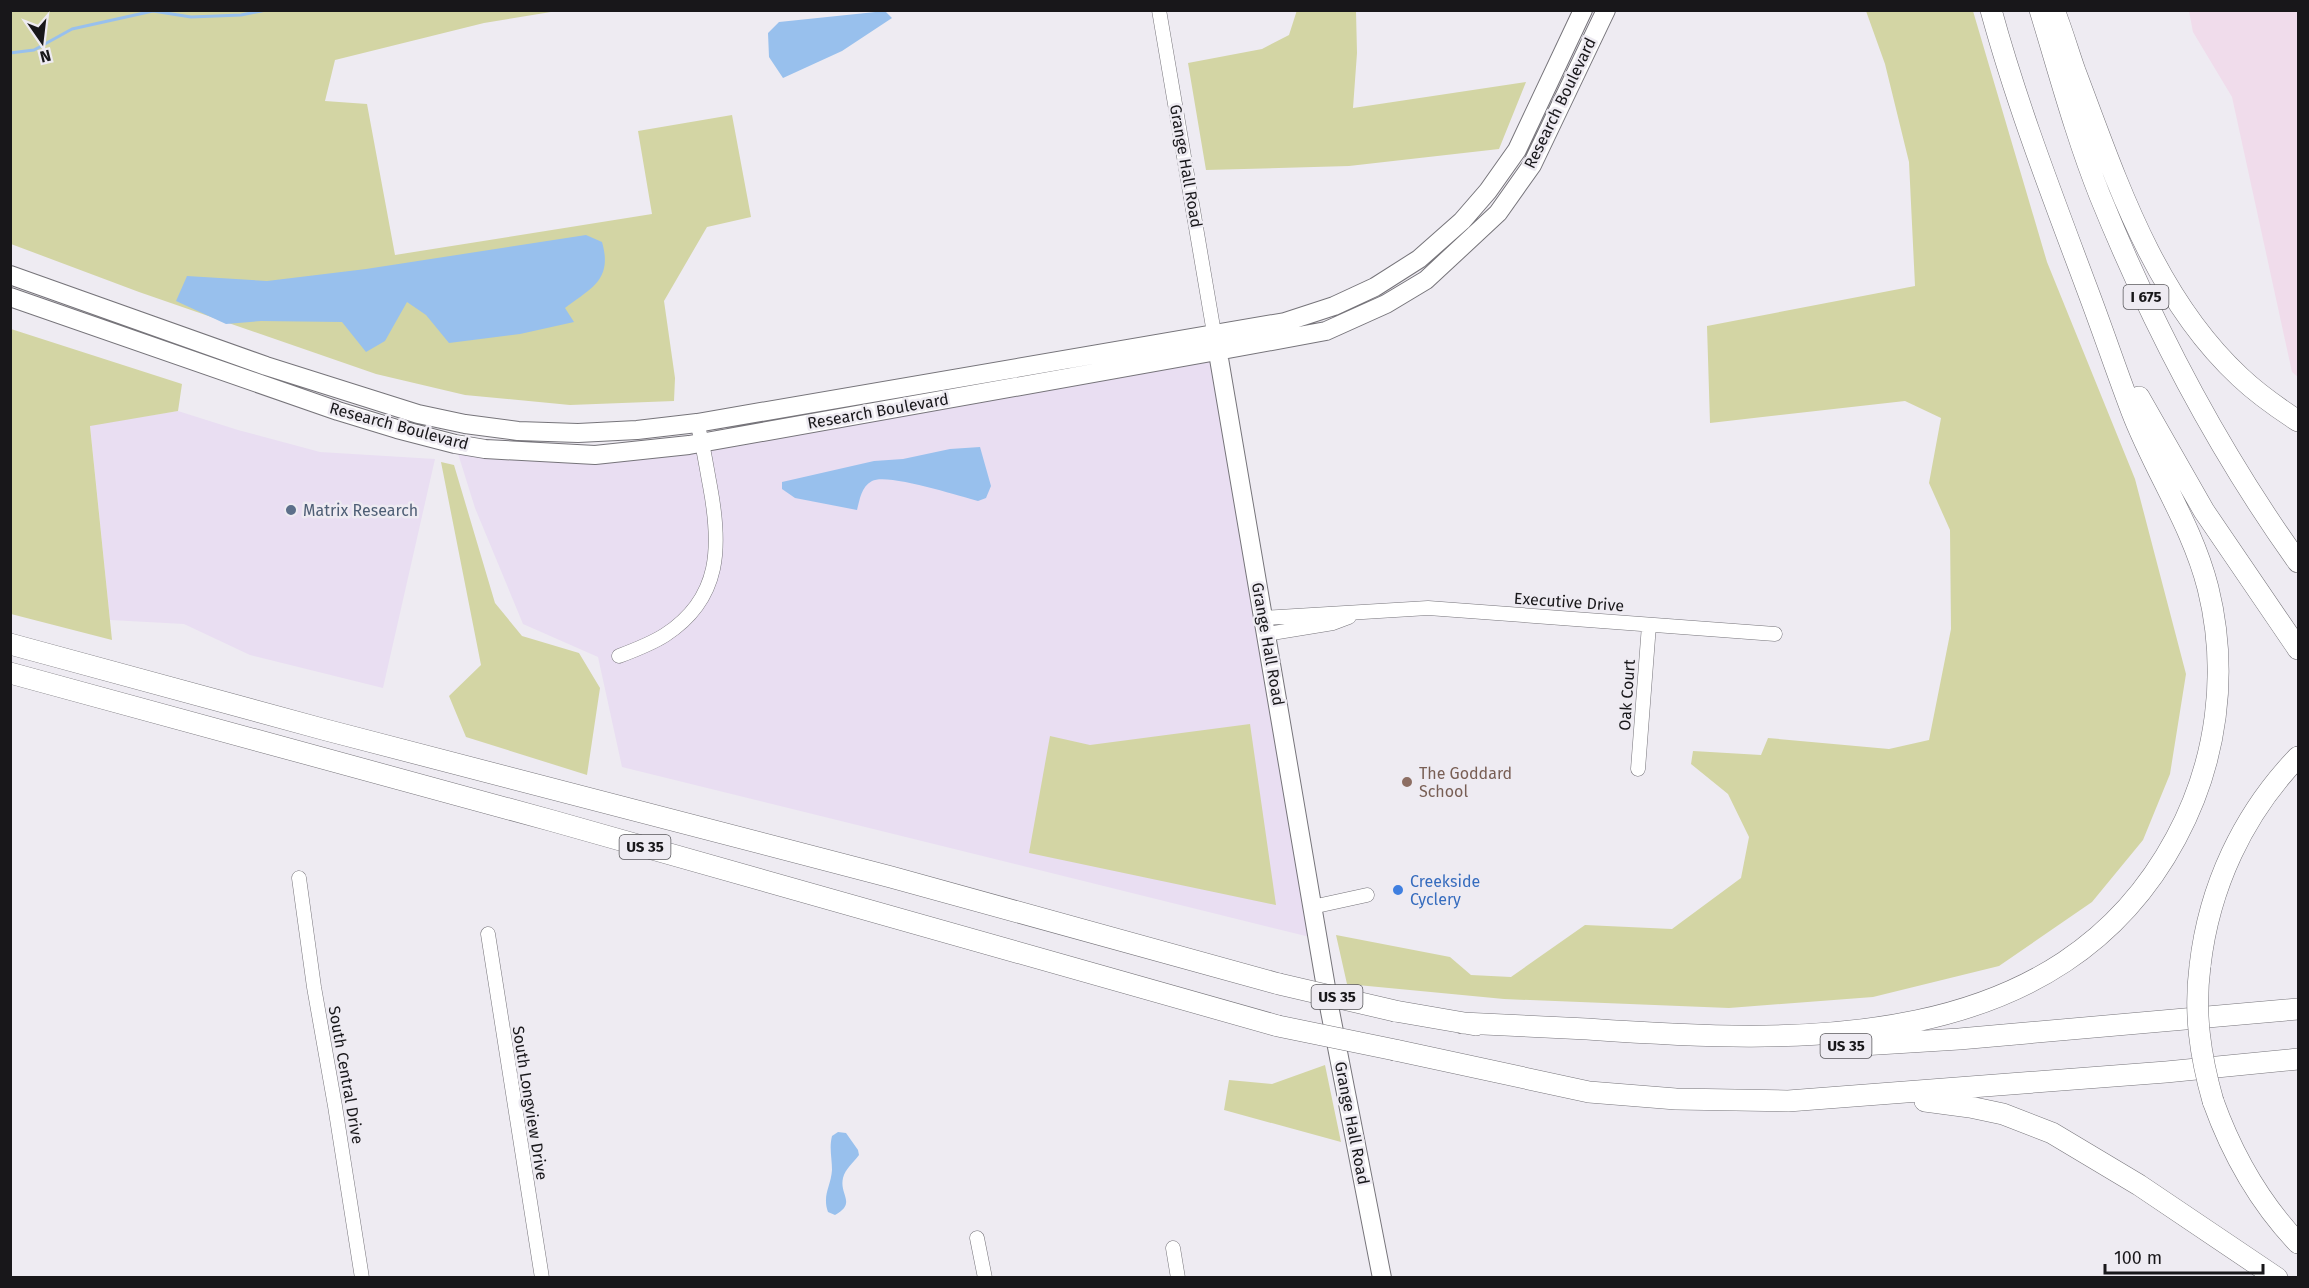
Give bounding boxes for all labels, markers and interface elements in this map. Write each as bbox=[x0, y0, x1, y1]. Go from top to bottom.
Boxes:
north arrow bbox=[12, 12, 72, 72]
street label: Research Boulevard bbox=[1520, 35, 1600, 171]
text: N bbox=[38, 46, 53, 67]
street label: Grange Hall Road bbox=[1166, 103, 1206, 229]
road number: I 675 bbox=[2124, 285, 2168, 309]
street label: Research Boulevard bbox=[806, 389, 950, 433]
street label: Research Boulevard bbox=[327, 398, 471, 454]
place label: Matrix Research bbox=[303, 501, 418, 520]
marker: Matrix Research bbox=[284, 503, 298, 517]
street label: Grange Hall Road bbox=[1248, 581, 1288, 707]
street label: Executive Drive bbox=[1513, 589, 1625, 615]
street label: Oak Court bbox=[1615, 659, 1639, 731]
place label: The Goddard School bbox=[1419, 764, 1512, 801]
marker: The Goddard School bbox=[1400, 775, 1414, 789]
road number: US 35 bbox=[620, 835, 670, 859]
place label: Creekside Cyclery bbox=[1410, 872, 1480, 909]
marker: Creekside Cyclery bbox=[1391, 883, 1405, 897]
road number: US 35 bbox=[1312, 985, 1362, 1009]
street label: South Central Drive bbox=[324, 1004, 368, 1146]
street label: South Longview Drive bbox=[508, 1025, 552, 1181]
road number: US 35 bbox=[1820, 1034, 1872, 1058]
street label: Grange Hall Road bbox=[1331, 1060, 1373, 1186]
scale bar bbox=[2105, 1237, 2262, 1275]
text: 100 m bbox=[2114, 1247, 2162, 1269]

